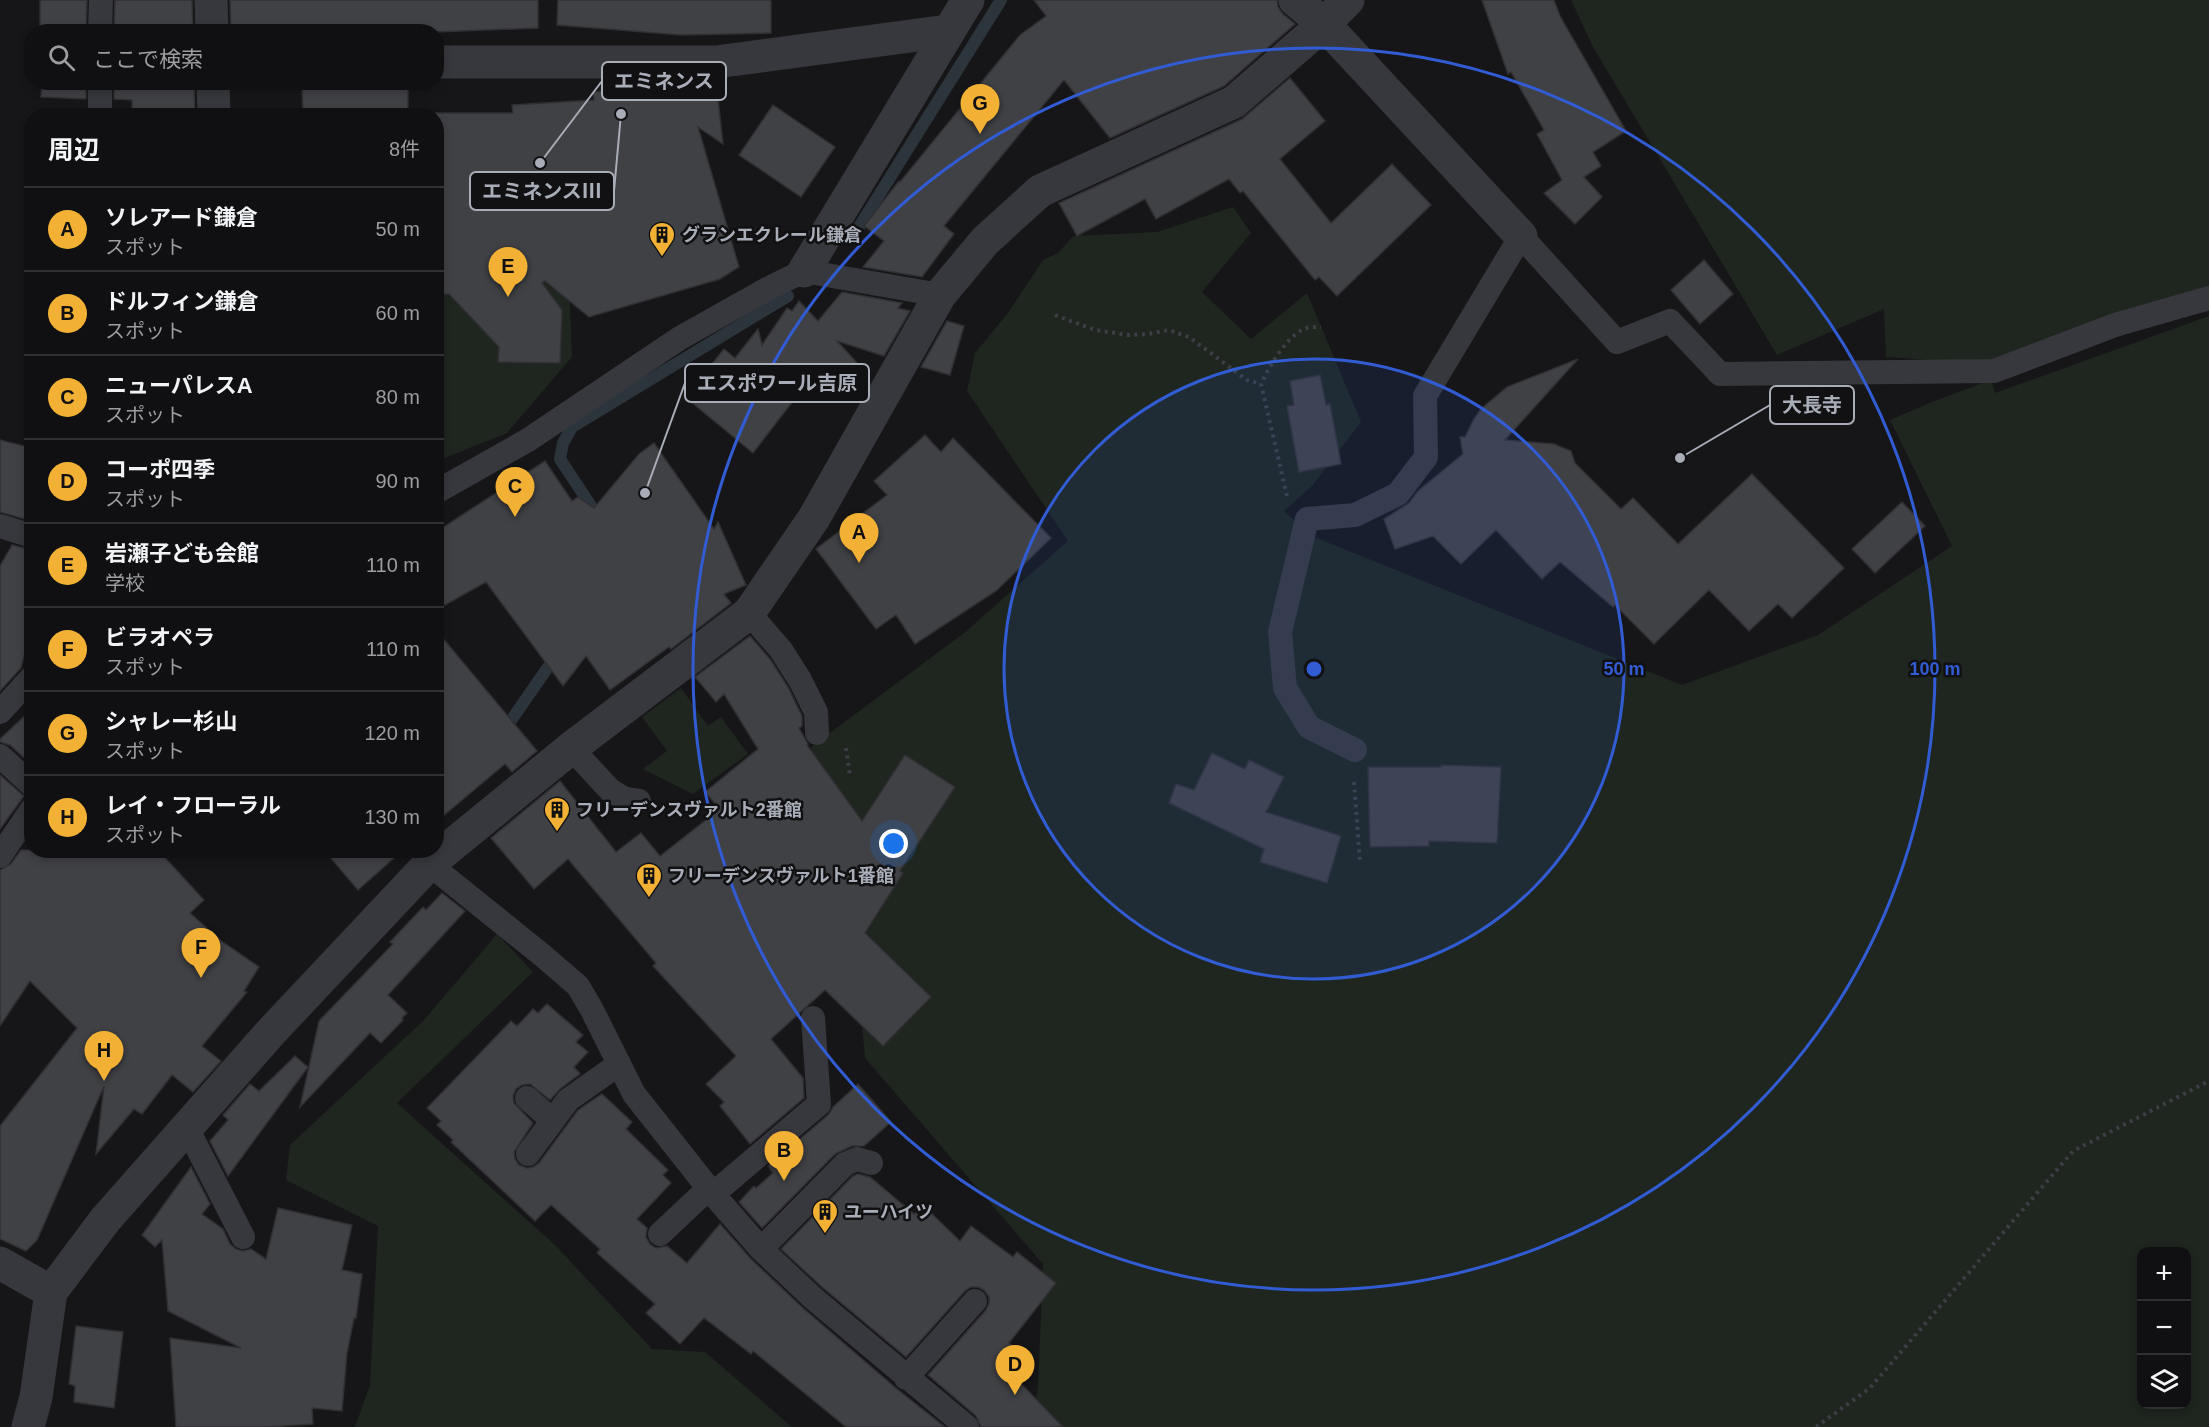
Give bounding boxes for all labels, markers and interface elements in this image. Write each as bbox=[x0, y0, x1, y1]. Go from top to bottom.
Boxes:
search box bbox=[24, 24, 444, 90]
icon: search bbox=[45, 41, 78, 74]
text: ここで検索 bbox=[93, 47, 203, 72]
callout: エミネンス bbox=[602, 62, 726, 100]
text: エミネンス bbox=[614, 70, 714, 92]
pin: G bbox=[960, 84, 1000, 134]
text: 周辺 bbox=[48, 135, 100, 165]
text: 8件 bbox=[389, 138, 420, 160]
callout: エミネンスⅢ bbox=[470, 172, 614, 210]
text: エミネンスⅢ bbox=[482, 180, 602, 202]
text: ソレアード鎌倉 bbox=[105, 205, 258, 230]
text: A bbox=[60, 218, 75, 240]
text: 50 m bbox=[376, 218, 420, 240]
building icon: グランエクレール鎌倉 bbox=[647, 220, 677, 258]
place label: グランエクレール鎌倉 bbox=[682, 225, 862, 245]
text: スポット bbox=[105, 236, 185, 258]
pin: E bbox=[488, 248, 528, 297]
text: ドルフィン鎌倉 bbox=[105, 289, 259, 314]
text: B bbox=[60, 302, 75, 324]
text: 60 m bbox=[376, 302, 420, 324]
text: スポット bbox=[105, 320, 185, 342]
callout: エスポワール吉原 bbox=[685, 364, 869, 402]
text: エスポワール吉原 bbox=[697, 372, 857, 394]
text: ニューパレスA bbox=[105, 373, 253, 398]
text: C bbox=[60, 386, 75, 408]
text: 80 m bbox=[376, 386, 420, 408]
callout: 大長寺 bbox=[1770, 386, 1854, 424]
text: 大長寺 bbox=[1782, 394, 1842, 416]
text: スポット bbox=[105, 404, 185, 426]
text: コーポ四季 bbox=[105, 457, 215, 482]
pin: C bbox=[496, 468, 534, 517]
text: D bbox=[60, 470, 75, 492]
text: 90 m bbox=[376, 470, 420, 492]
text: スポット bbox=[105, 488, 185, 510]
pin: A bbox=[840, 514, 878, 563]
text: 岩瀬子ども会館 bbox=[105, 541, 259, 566]
text: E bbox=[61, 554, 74, 576]
text: 110 m bbox=[366, 554, 420, 576]
text: 学校 bbox=[105, 572, 145, 594]
text: ビラオペラ bbox=[105, 625, 215, 650]
text: F bbox=[61, 638, 74, 660]
text: 110 m bbox=[366, 638, 420, 660]
text: スポット bbox=[105, 656, 185, 678]
centre of rings bbox=[1304, 659, 1324, 679]
text: 50 m bbox=[1603, 659, 1645, 679]
text: 100 m bbox=[1909, 659, 1961, 679]
text: シャレー杉山 bbox=[105, 709, 237, 734]
text: G bbox=[60, 722, 75, 744]
text: 120 m bbox=[364, 722, 420, 744]
text: スポット bbox=[105, 740, 185, 762]
text: レイ・フローラル bbox=[105, 793, 281, 818]
building icon: フリーデンスヴァルト2番館 bbox=[542, 795, 572, 833]
place label: フリーデンスヴァルト2番館 bbox=[576, 799, 802, 820]
text: H bbox=[60, 806, 75, 828]
text: 130 m bbox=[364, 806, 420, 828]
text: スポット bbox=[105, 824, 185, 846]
your location bbox=[879, 829, 908, 858]
building icon: フリーデンスヴァルト1番館 bbox=[634, 861, 664, 899]
place label: フリーデンスヴァルト1番館 bbox=[668, 865, 894, 886]
pin: F bbox=[182, 928, 220, 978]
pin: H bbox=[84, 1032, 124, 1081]
pin: B bbox=[764, 1132, 804, 1181]
building icon: ユーハイツ bbox=[810, 1197, 840, 1235]
place label: ユーハイツ bbox=[844, 1202, 933, 1222]
map controls bbox=[2137, 1247, 2191, 1409]
button: + bbox=[2137, 1247, 2191, 1301]
button: − bbox=[2137, 1301, 2191, 1355]
pin: D bbox=[996, 1346, 1034, 1395]
button: layers bbox=[2137, 1355, 2191, 1409]

